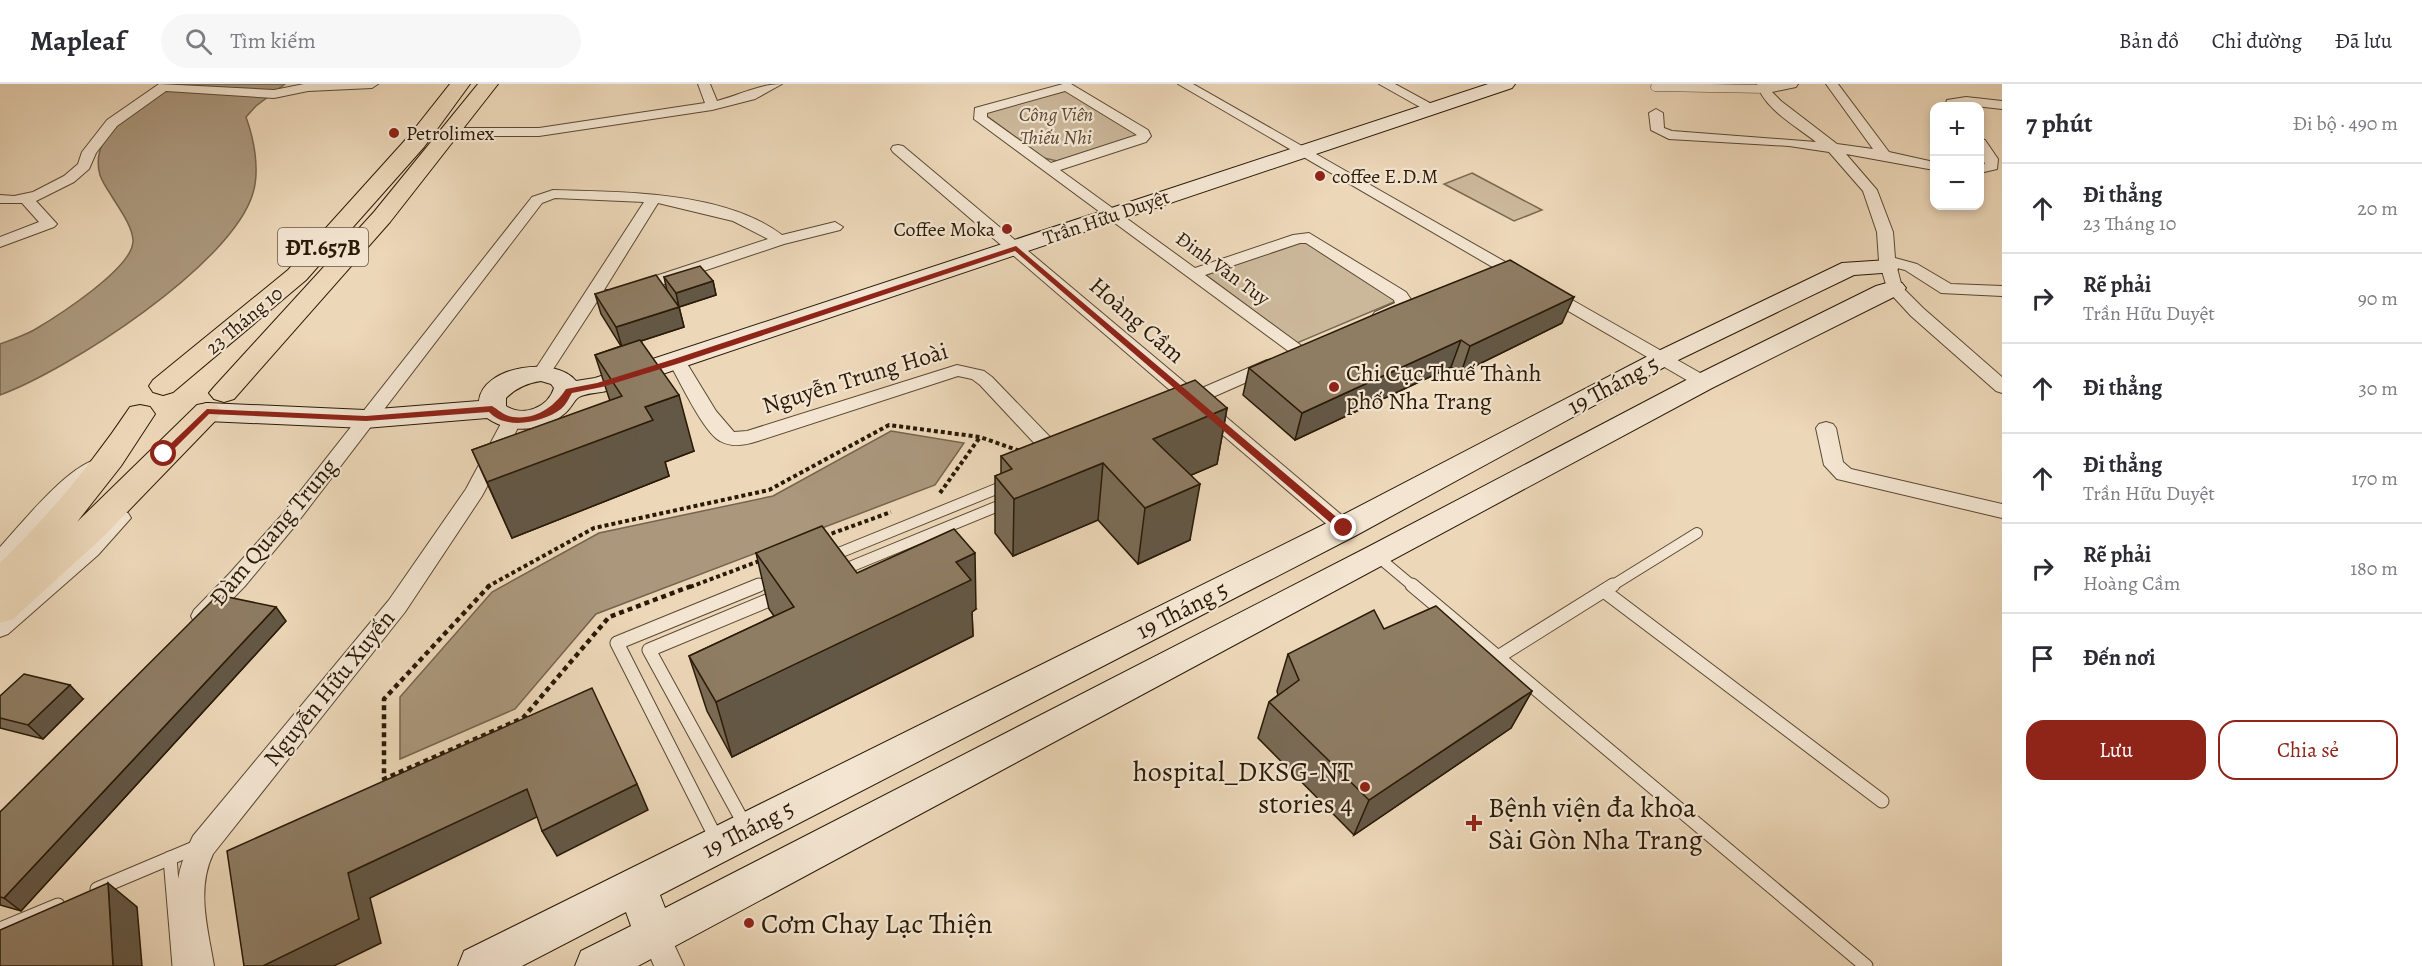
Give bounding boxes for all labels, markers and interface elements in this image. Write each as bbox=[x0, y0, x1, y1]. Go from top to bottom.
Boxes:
search box bbox=[161, 14, 581, 68]
text: Mapleaf bbox=[30, 22, 125, 60]
icon: search bbox=[182, 25, 215, 58]
text: Tìm kiếm bbox=[230, 26, 316, 56]
text: Bản đồ bbox=[2119, 27, 2179, 55]
text: Chỉ đường bbox=[2212, 27, 2302, 55]
text: Đã lưu bbox=[2335, 27, 2392, 55]
park label: Công Viên Thiếu Nhi bbox=[1019, 101, 1093, 151]
map controls bbox=[1930, 102, 1984, 210]
button: + bbox=[1930, 102, 1984, 156]
text: 7 phút bbox=[2026, 106, 2093, 141]
text: Đi bộ · 490 m bbox=[2293, 110, 2398, 137]
place label: Petrolimex bbox=[406, 120, 495, 147]
marker: Petrolimex bbox=[387, 126, 401, 140]
button: − bbox=[1930, 156, 1984, 210]
place label: coffee E.D.M bbox=[1332, 163, 1438, 190]
marker: coffee E.D.M bbox=[1313, 169, 1327, 183]
text: Đi thẳng bbox=[2083, 180, 2162, 210]
street label: Trần Hữu Duyệt bbox=[1039, 183, 1173, 252]
icon: ahead bbox=[2026, 192, 2059, 225]
text: 20 m bbox=[2357, 195, 2398, 222]
text: 23 Tháng 10 bbox=[2083, 210, 2176, 237]
place label: Coffee Moka bbox=[893, 216, 996, 243]
marker: Coffee Moka bbox=[1000, 222, 1014, 236]
street label: Đinh Văn Tuy bbox=[1170, 225, 1276, 312]
road number: ĐT.657B bbox=[278, 228, 368, 266]
street label: Hoàng Cầm bbox=[1082, 270, 1192, 370]
text: Rẽ phải bbox=[2083, 270, 2151, 300]
street label: 23 Tháng 10 bbox=[200, 280, 289, 361]
icon: right bbox=[2026, 282, 2059, 315]
text: 90 m bbox=[2358, 285, 2398, 312]
text: Trần Hữu Duyệt bbox=[2083, 300, 2215, 327]
street label: Nguyễn Trung Hoài bbox=[758, 335, 952, 421]
street label: 19 Tháng 5 bbox=[1562, 348, 1664, 422]
place label: Chi Cục Thuế Thành phố Nha Trang bbox=[1346, 357, 1542, 417]
icon: ahead bbox=[2026, 372, 2059, 405]
text: Đi thẳng bbox=[2083, 373, 2162, 403]
text: 30 m bbox=[2358, 375, 2398, 402]
marker: Chi Cục Thuế Thành phố Nha Trang bbox=[1327, 380, 1341, 394]
route start bbox=[150, 440, 176, 466]
text: Đi thẳng bbox=[2083, 450, 2162, 480]
street label: Đàm Quang Trung bbox=[202, 451, 344, 613]
icon: ahead bbox=[2026, 462, 2059, 495]
text: 170 m bbox=[2352, 465, 2398, 492]
text: Trần Hữu Duyệt bbox=[2083, 480, 2215, 507]
route end bbox=[1330, 514, 1356, 540]
text: Rẽ phải bbox=[2083, 540, 2151, 570]
icon: right bbox=[2026, 552, 2059, 585]
text: 180 m bbox=[2350, 555, 2398, 582]
text: Hoàng Cầm bbox=[2083, 570, 2180, 597]
street label: 19 Tháng 5 bbox=[1131, 573, 1233, 647]
street label: Nguyễn Hữu Xuyến bbox=[256, 603, 402, 773]
icon: arrive bbox=[2026, 642, 2059, 675]
text: Đến nơi bbox=[2083, 643, 2155, 673]
button: Lưu bbox=[2026, 720, 2206, 780]
button: Chia sẻ bbox=[2218, 720, 2398, 780]
place label: hospital_DKSG-NT stories 4 bbox=[1133, 753, 1353, 823]
marker: hospital_DKSG-NT stories 4 bbox=[1358, 780, 1372, 794]
place label: Bệnh viện đa khoa Sài Gòn Nha Trang bbox=[1488, 789, 1703, 859]
street label: 19 Tháng 5 bbox=[697, 792, 799, 866]
marker: Bệnh viện đa khoa Sài Gòn Nha Trang bbox=[1465, 814, 1483, 832]
place label: Cơm Chay Lạc Thiện bbox=[761, 905, 993, 943]
marker: Cơm Chay Lạc Thiện bbox=[742, 916, 756, 930]

